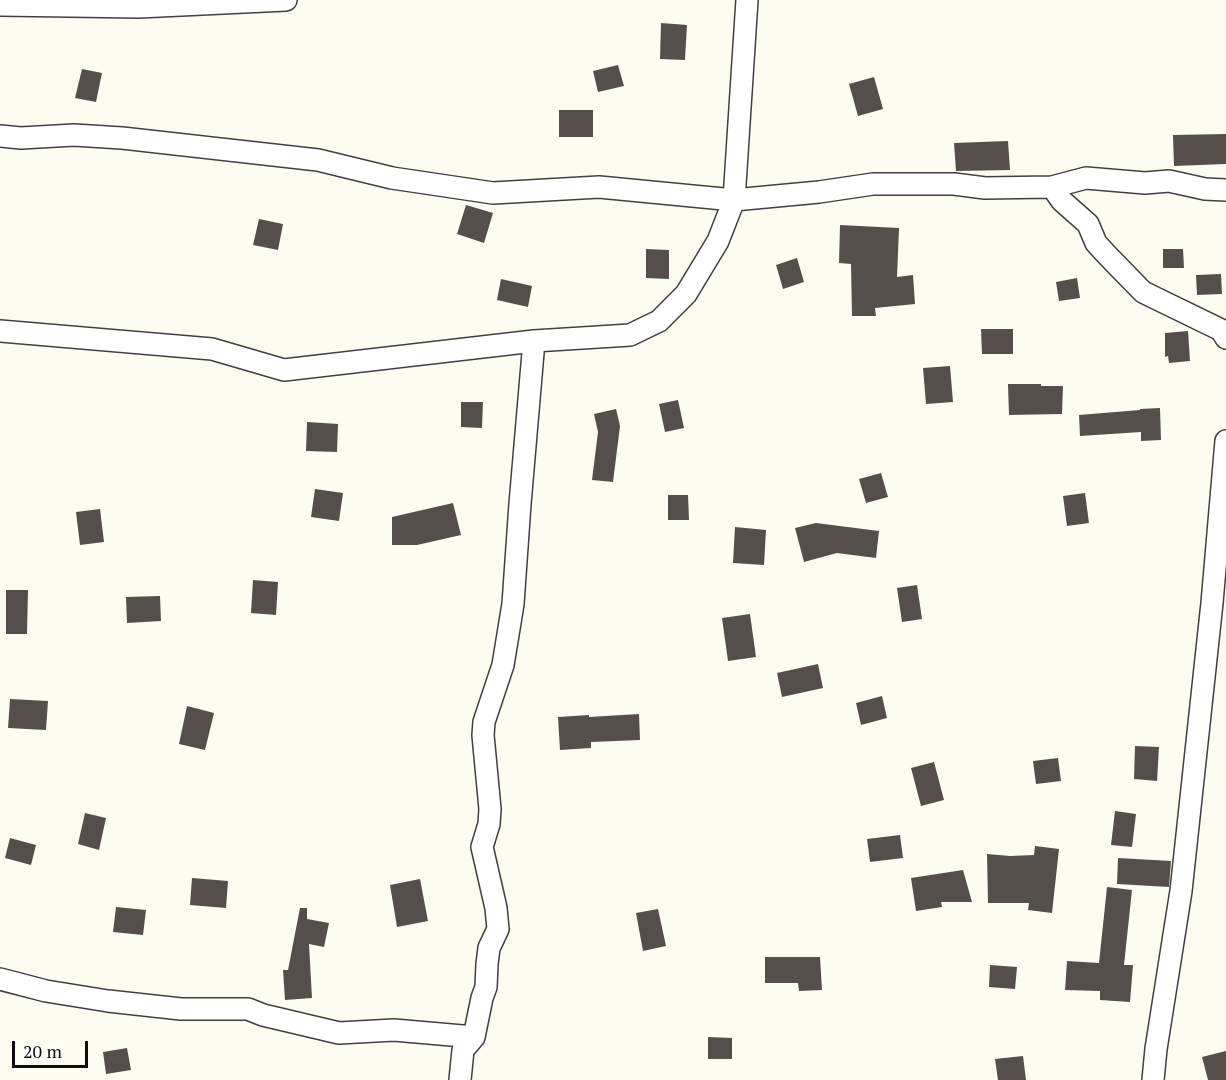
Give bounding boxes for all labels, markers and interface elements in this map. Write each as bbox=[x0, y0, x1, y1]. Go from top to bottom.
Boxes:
scale bar bbox=[15, 1029, 92, 1067]
text: 20 m bbox=[23, 1039, 62, 1063]

